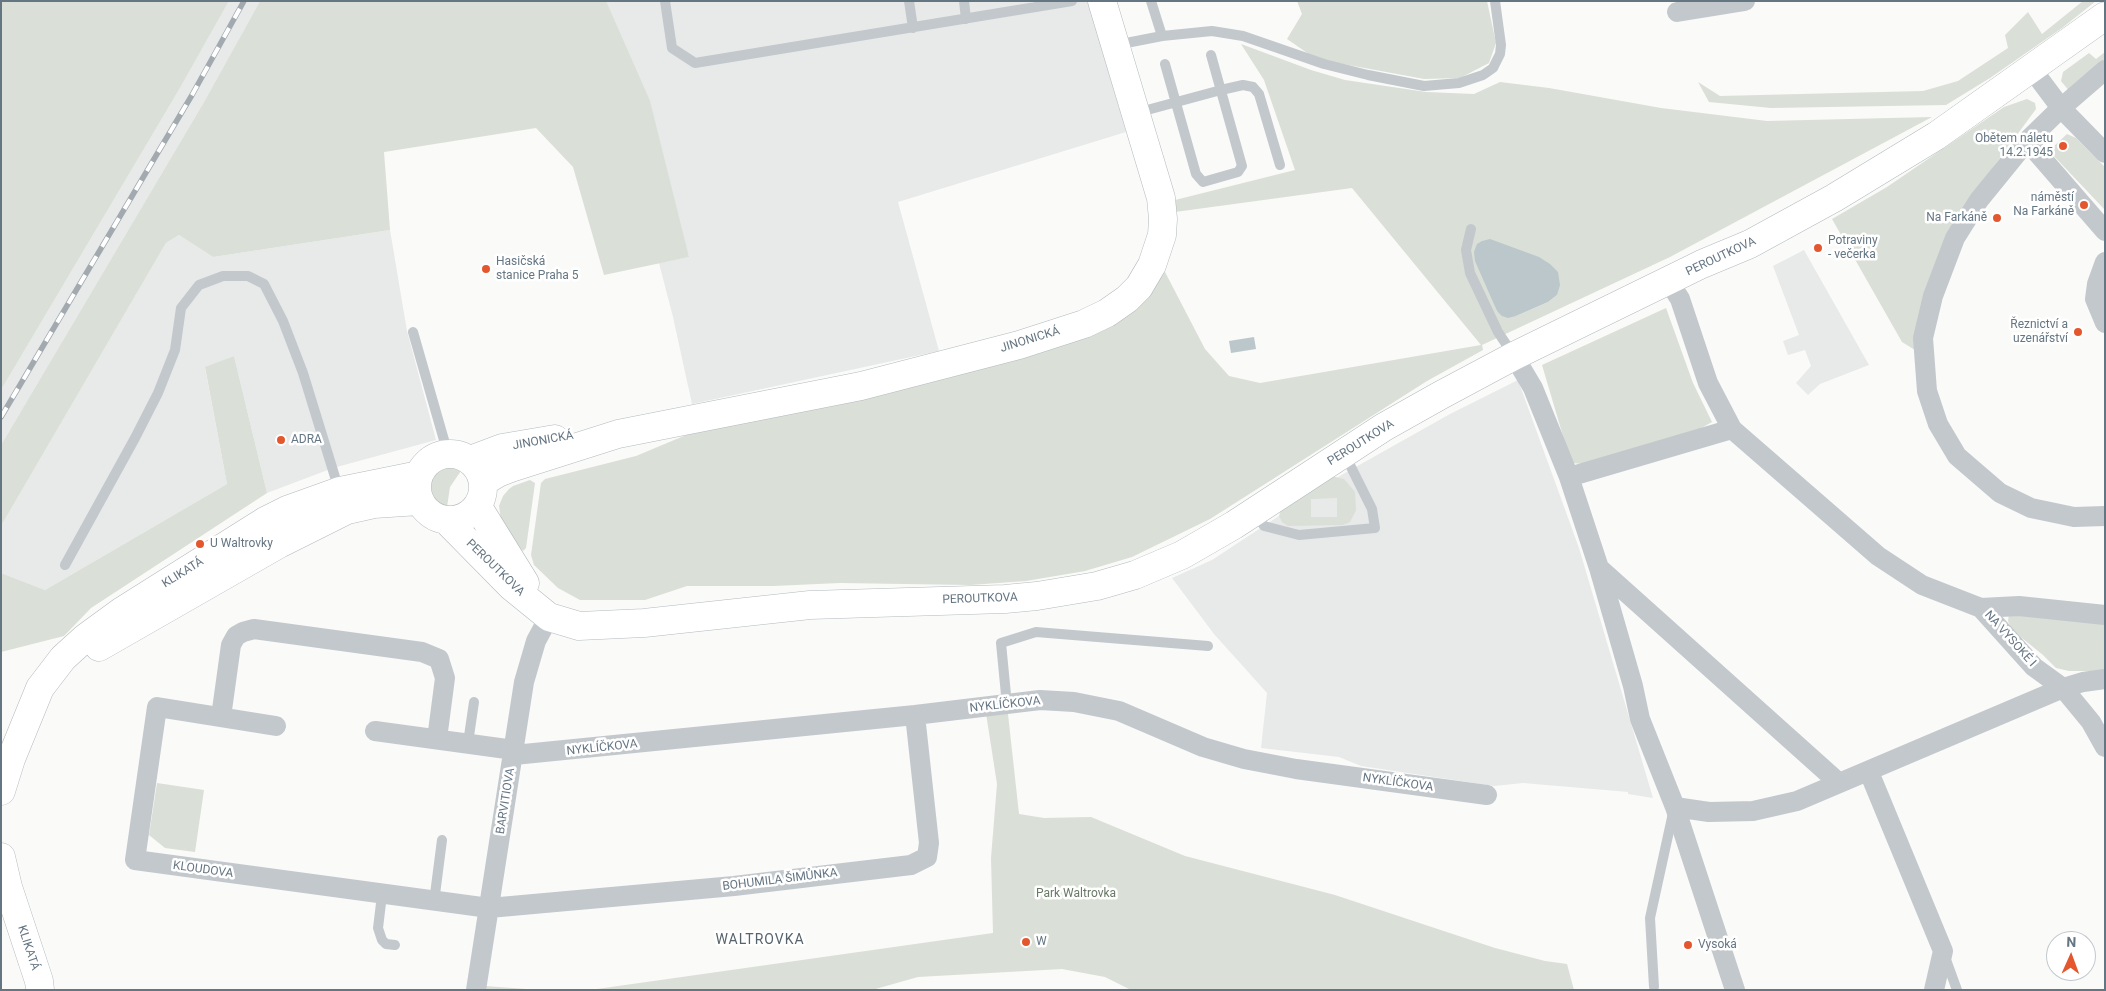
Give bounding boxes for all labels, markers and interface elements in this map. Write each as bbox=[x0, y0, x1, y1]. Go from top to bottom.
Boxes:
place label: Obětem náletu 14.2.1945 bbox=[1975, 132, 2053, 160]
marker: Obětem náletu 14.2.1945 bbox=[2057, 140, 2069, 152]
place label: náměstí Na Farkáně bbox=[2013, 191, 2074, 219]
marker: náměstí Na Farkáně bbox=[2078, 199, 2090, 211]
place label: Na Farkáně bbox=[1926, 211, 1987, 225]
marker: Na Farkáně bbox=[1991, 212, 2003, 224]
place label: Potraviny - večerka bbox=[1828, 234, 1878, 262]
street label: PEROUTKOVA bbox=[1684, 235, 1758, 279]
marker: Potraviny - večerka bbox=[1812, 242, 1824, 254]
place label: Hasičská stanice Praha 5 bbox=[496, 255, 579, 283]
marker: Hasičská stanice Praha 5 bbox=[480, 263, 492, 275]
place label: Řeznictví a uzenářství bbox=[2010, 318, 2068, 346]
street label: JINONICKÁ bbox=[998, 324, 1062, 356]
marker: Řeznictví a uzenářství bbox=[2072, 326, 2084, 338]
street label: PEROUTKOVA bbox=[1325, 417, 1397, 469]
street label: JINONICKÁ bbox=[511, 429, 575, 453]
place label: ADRA bbox=[291, 433, 322, 447]
marker: ADRA bbox=[275, 434, 287, 446]
place label: U Waltrovky bbox=[210, 537, 273, 551]
street label: PEROUTKOVA bbox=[463, 537, 527, 599]
marker: U Waltrovky bbox=[194, 538, 206, 550]
street label: KLIKATÁ bbox=[160, 555, 206, 591]
street label: PEROUTKOVA bbox=[942, 590, 1018, 608]
street label: NA VYSOKÉ I bbox=[1981, 608, 2039, 670]
street label: NYKLÍČKOVA bbox=[969, 694, 1041, 716]
street label: NYKLÍČKOVA bbox=[566, 737, 638, 759]
street label: BARVITIOVA bbox=[494, 767, 518, 835]
street label: NYKLÍČKOVA bbox=[1362, 771, 1434, 795]
street label: KLOUDOVA bbox=[172, 859, 234, 881]
street label: BOHUMILA ŠIMŮNKA bbox=[722, 866, 838, 894]
park label: Park Waltrovka bbox=[1036, 887, 1116, 901]
street label: KLIKATÁ bbox=[14, 924, 42, 972]
north arrow bbox=[2046, 931, 2096, 981]
district label: WALTROVKA bbox=[714, 932, 806, 948]
text: N bbox=[2066, 934, 2077, 950]
place label: W bbox=[1036, 935, 1047, 949]
marker: W bbox=[1020, 936, 1032, 948]
place label: Vysoká bbox=[1698, 938, 1737, 952]
marker: Vysoká bbox=[1682, 939, 1694, 951]

